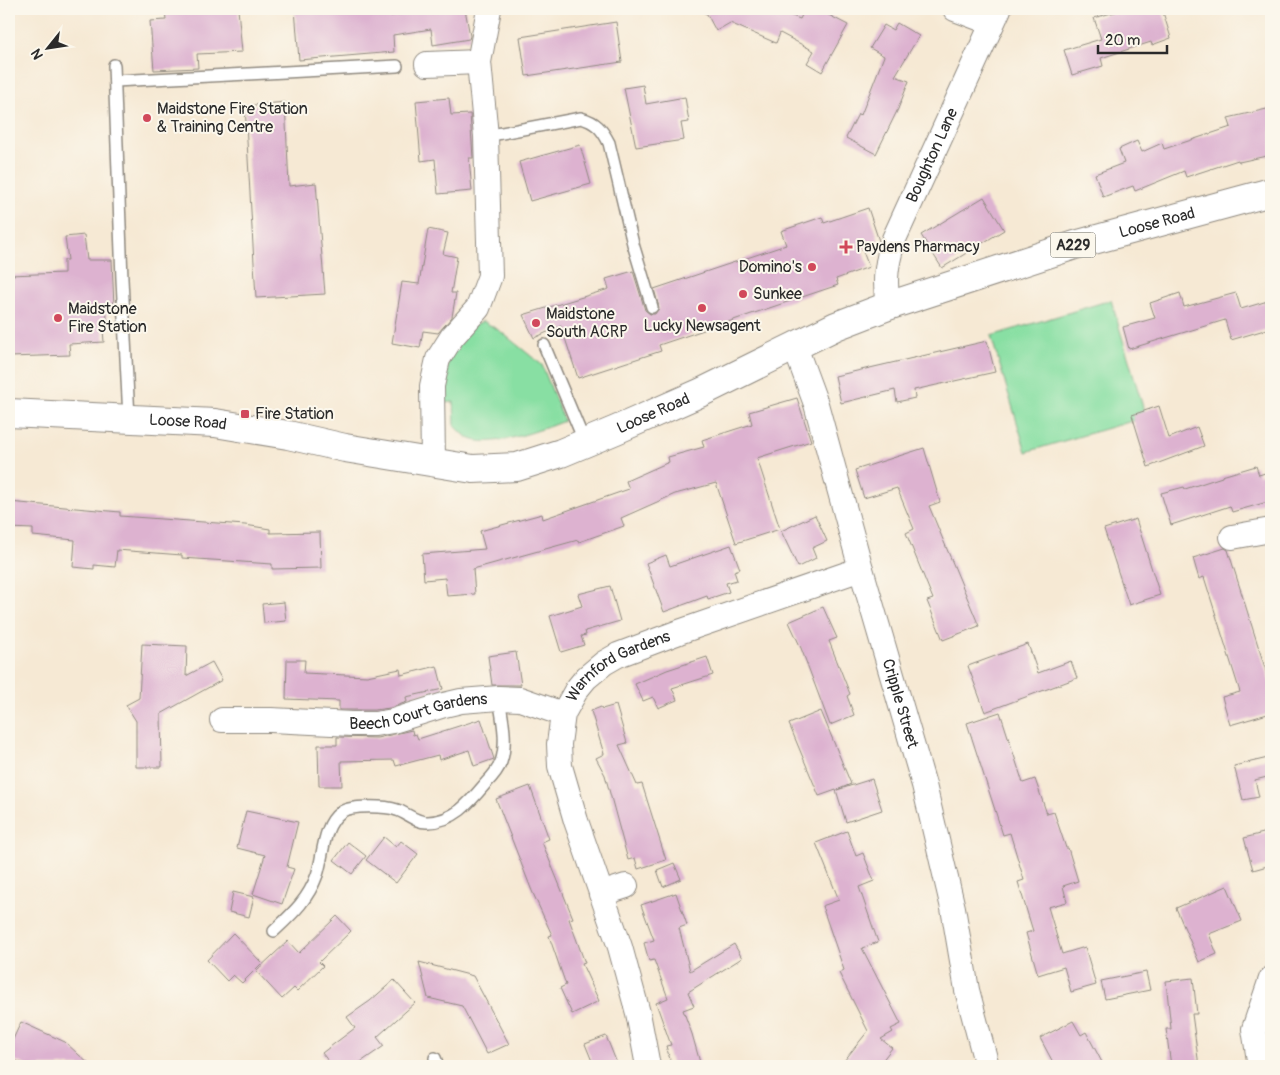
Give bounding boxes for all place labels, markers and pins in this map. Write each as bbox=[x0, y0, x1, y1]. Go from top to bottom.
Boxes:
place label: Maidstone Fire Station & Training Centre bbox=[157, 99, 308, 137]
marker: Maidstone Fire Station & Training Centre bbox=[141, 112, 153, 124]
place label: Paydens Pharmacy bbox=[856, 237, 980, 257]
marker: Paydens Pharmacy bbox=[840, 241, 852, 253]
place label: Domino's bbox=[739, 257, 802, 277]
marker: Domino's bbox=[806, 261, 818, 273]
place label: Sunkee bbox=[753, 284, 802, 304]
marker: Sunkee bbox=[737, 288, 749, 300]
place label: Maidstone Fire Station bbox=[68, 299, 147, 337]
marker: Lucky Newsagent bbox=[696, 302, 708, 314]
place label: Maidstone South ACRP bbox=[546, 304, 628, 342]
marker: Maidstone Fire Station bbox=[52, 312, 64, 324]
place label: Lucky Newsagent bbox=[643, 316, 761, 336]
marker: Maidstone South ACRP bbox=[530, 317, 542, 329]
place label: Fire Station bbox=[255, 404, 334, 424]
marker: Fire Station bbox=[239, 408, 251, 420]

